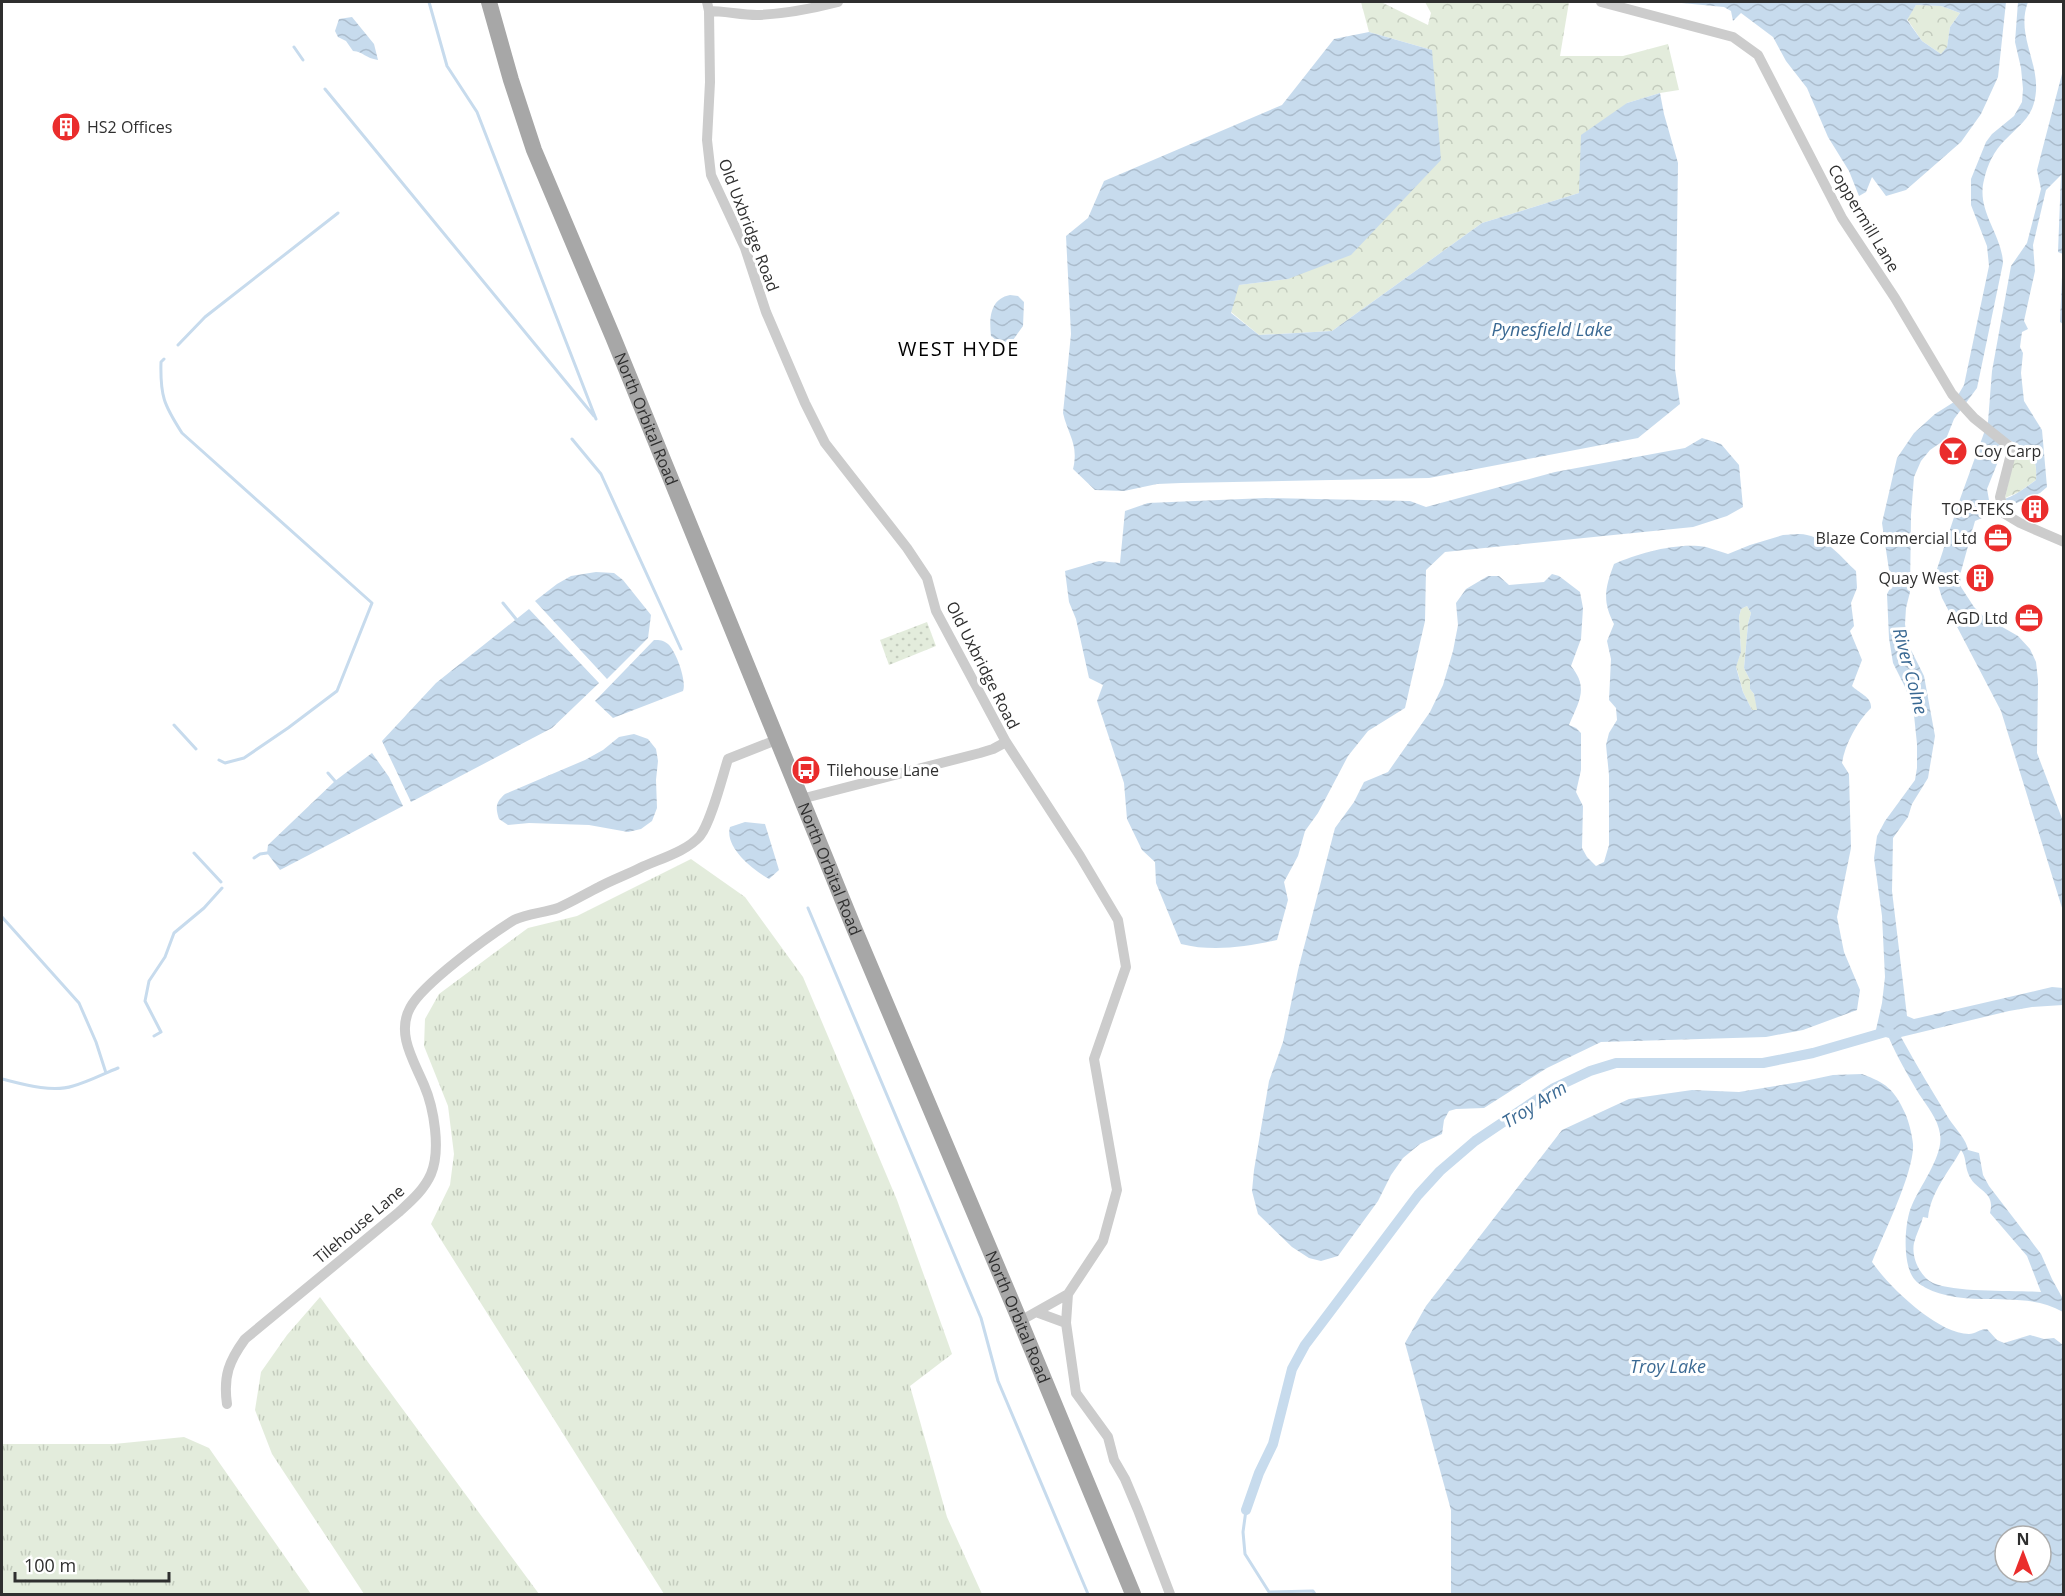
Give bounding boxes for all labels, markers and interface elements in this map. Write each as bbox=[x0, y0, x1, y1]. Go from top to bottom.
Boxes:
building icon: HS2 Offices bbox=[50, 111, 82, 143]
place label: HS2 Offices bbox=[87, 116, 172, 138]
street label: Old Uxbridge Road bbox=[714, 155, 784, 295]
street label: Coppermill Lane bbox=[1823, 160, 1905, 276]
water label: Pynesfield Lake bbox=[1492, 317, 1612, 341]
district label: WEST HYDE bbox=[898, 335, 1020, 362]
street label: North Orbital Road bbox=[609, 349, 683, 489]
bar icon: Coy Carp bbox=[1937, 435, 1969, 467]
place label: Coy Carp bbox=[1974, 440, 2041, 462]
building icon: TOP-TEKS bbox=[2019, 493, 2051, 525]
place label: TOP-TEKS bbox=[1942, 498, 2014, 520]
office icon: Blaze Commercial Ltd bbox=[1982, 522, 2014, 554]
place label: Blaze Commercial Ltd bbox=[1816, 527, 1977, 549]
building icon: Quay West bbox=[1964, 562, 1996, 594]
place label: Quay West bbox=[1879, 567, 1959, 589]
street label: Old Uxbridge Road bbox=[941, 597, 1025, 733]
office icon: AGD Ltd bbox=[2013, 602, 2045, 634]
place label: AGD Ltd bbox=[1947, 607, 2008, 629]
water label: River Colne bbox=[1888, 625, 1934, 717]
bus stop icon: Tilehouse Lane bbox=[790, 754, 822, 786]
place label: Tilehouse Lane bbox=[827, 759, 939, 781]
street label: North Orbital Road bbox=[793, 799, 867, 939]
water label: Troy Arm bbox=[1497, 1075, 1571, 1133]
street label: Tilehouse Lane bbox=[309, 1180, 409, 1268]
street label: North Orbital Road bbox=[981, 1247, 1056, 1386]
water label: Troy Lake bbox=[1630, 1354, 1706, 1378]
north arrow bbox=[1993, 1524, 2053, 1584]
text: N bbox=[2016, 1528, 2030, 1550]
scale bar bbox=[15, 1545, 170, 1583]
text: 100 m bbox=[24, 1553, 76, 1577]

